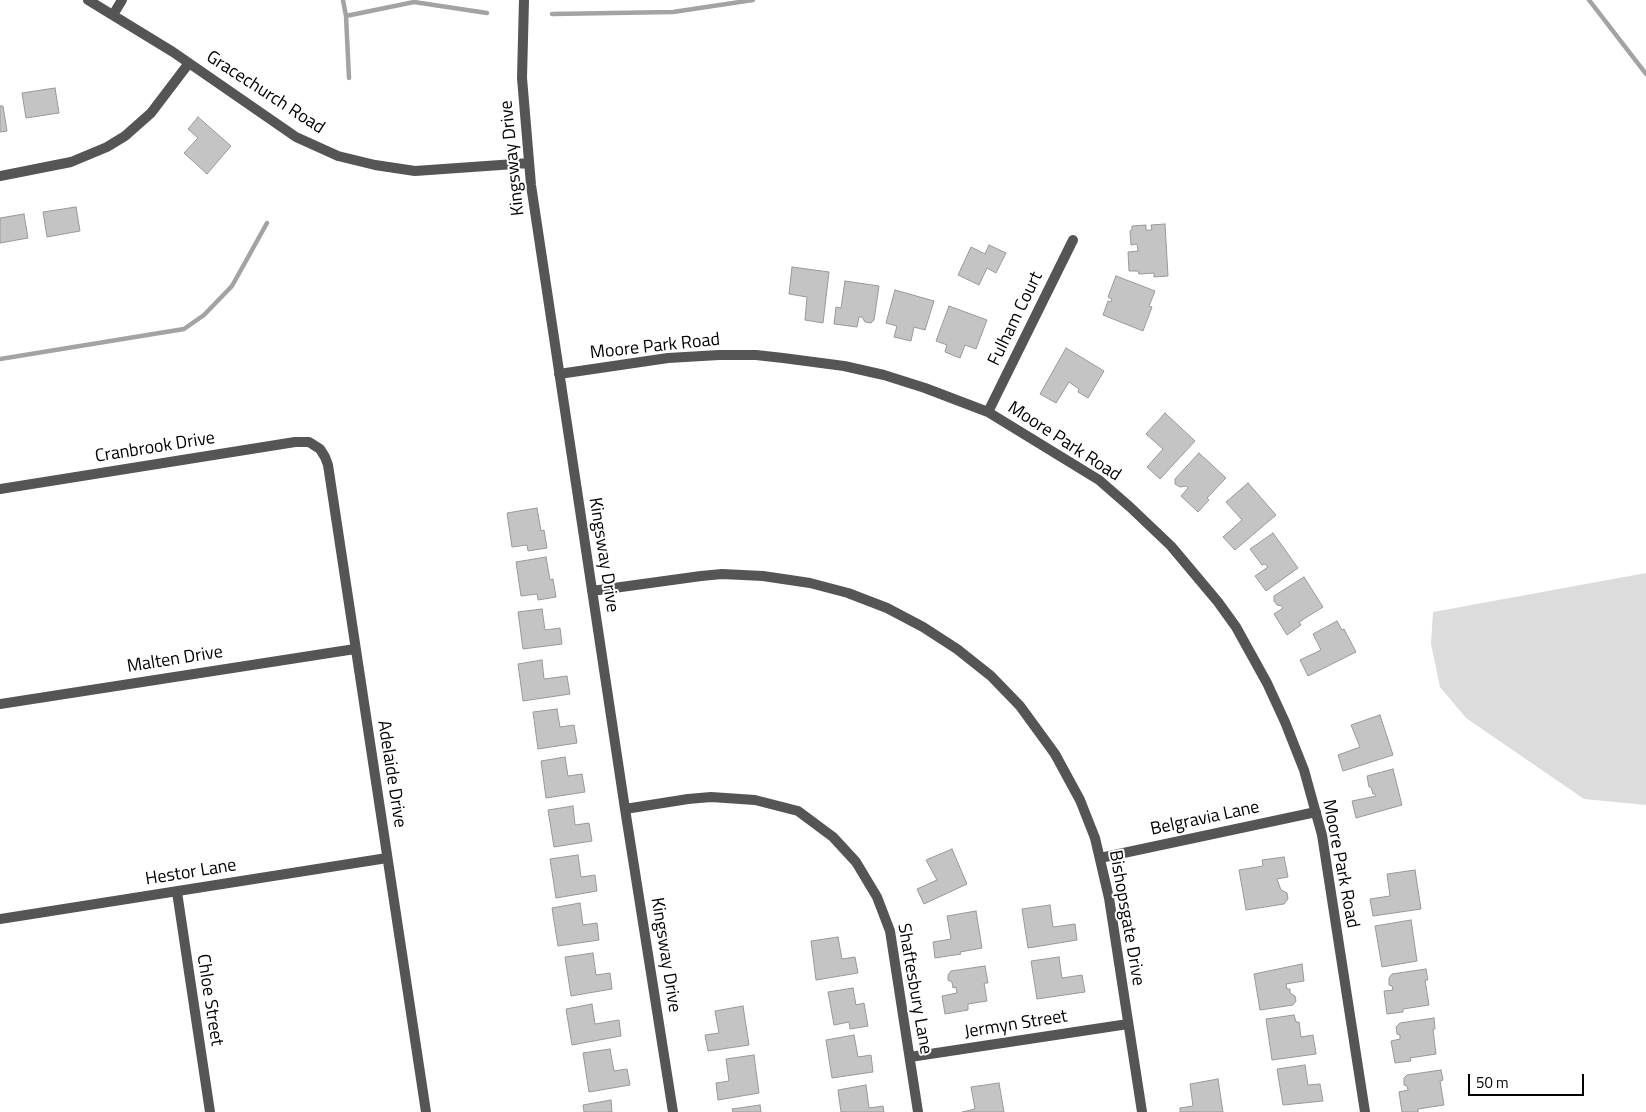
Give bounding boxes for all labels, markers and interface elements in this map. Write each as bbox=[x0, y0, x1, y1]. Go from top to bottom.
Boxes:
street label: Gracechurch Road bbox=[202, 47, 328, 139]
street label: Kingsway Drive bbox=[496, 99, 530, 217]
street label: Fulham Court bbox=[984, 269, 1048, 369]
street label: Moore Park Road bbox=[589, 329, 721, 365]
street label: Moore Park Road bbox=[1003, 397, 1125, 487]
street label: Cranbrook Drive bbox=[94, 428, 216, 468]
street label: Kingsway Drive bbox=[583, 496, 623, 614]
street label: Malten Drive bbox=[126, 642, 224, 678]
street label: Adelaide Drive bbox=[372, 719, 410, 829]
street label: Belgravia Lane bbox=[1149, 797, 1261, 841]
street label: Moore Park Road bbox=[1317, 798, 1363, 930]
street label: Bishopsgate Drive bbox=[1103, 848, 1149, 988]
street label: Hestor Lane bbox=[144, 855, 238, 891]
street label: Kingsway Drive bbox=[645, 896, 685, 1014]
street label: Shaftesbury Lane bbox=[892, 922, 936, 1056]
street label: Chloe Street bbox=[191, 953, 227, 1047]
street label: Jermyn Street bbox=[963, 1006, 1069, 1044]
scale bar bbox=[1471, 1064, 1587, 1096]
text: 50 m bbox=[1476, 1071, 1509, 1094]

